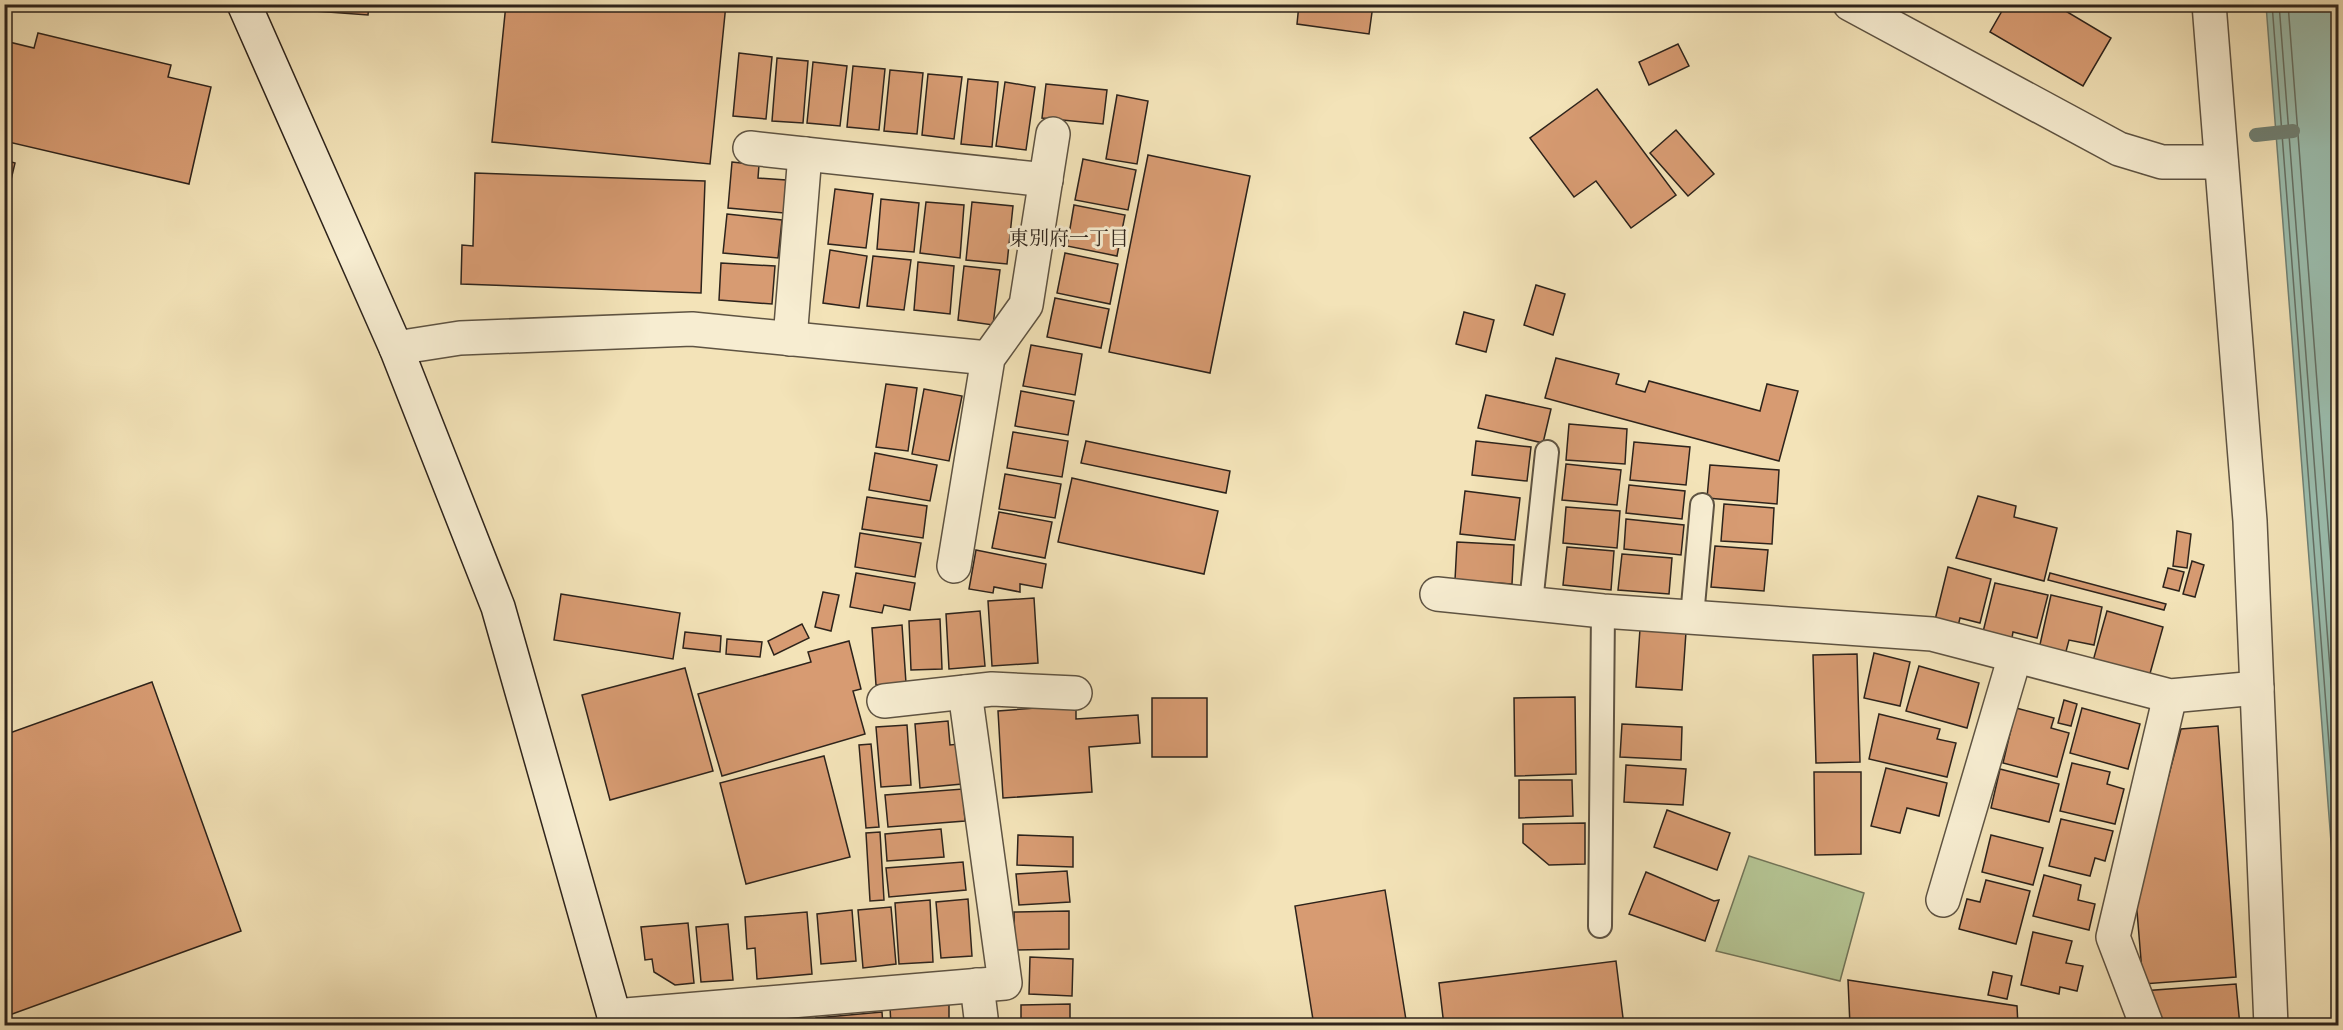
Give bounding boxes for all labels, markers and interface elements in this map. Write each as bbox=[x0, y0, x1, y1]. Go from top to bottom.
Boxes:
district label: 東別府一丁目 bbox=[1009, 226, 1129, 250]

